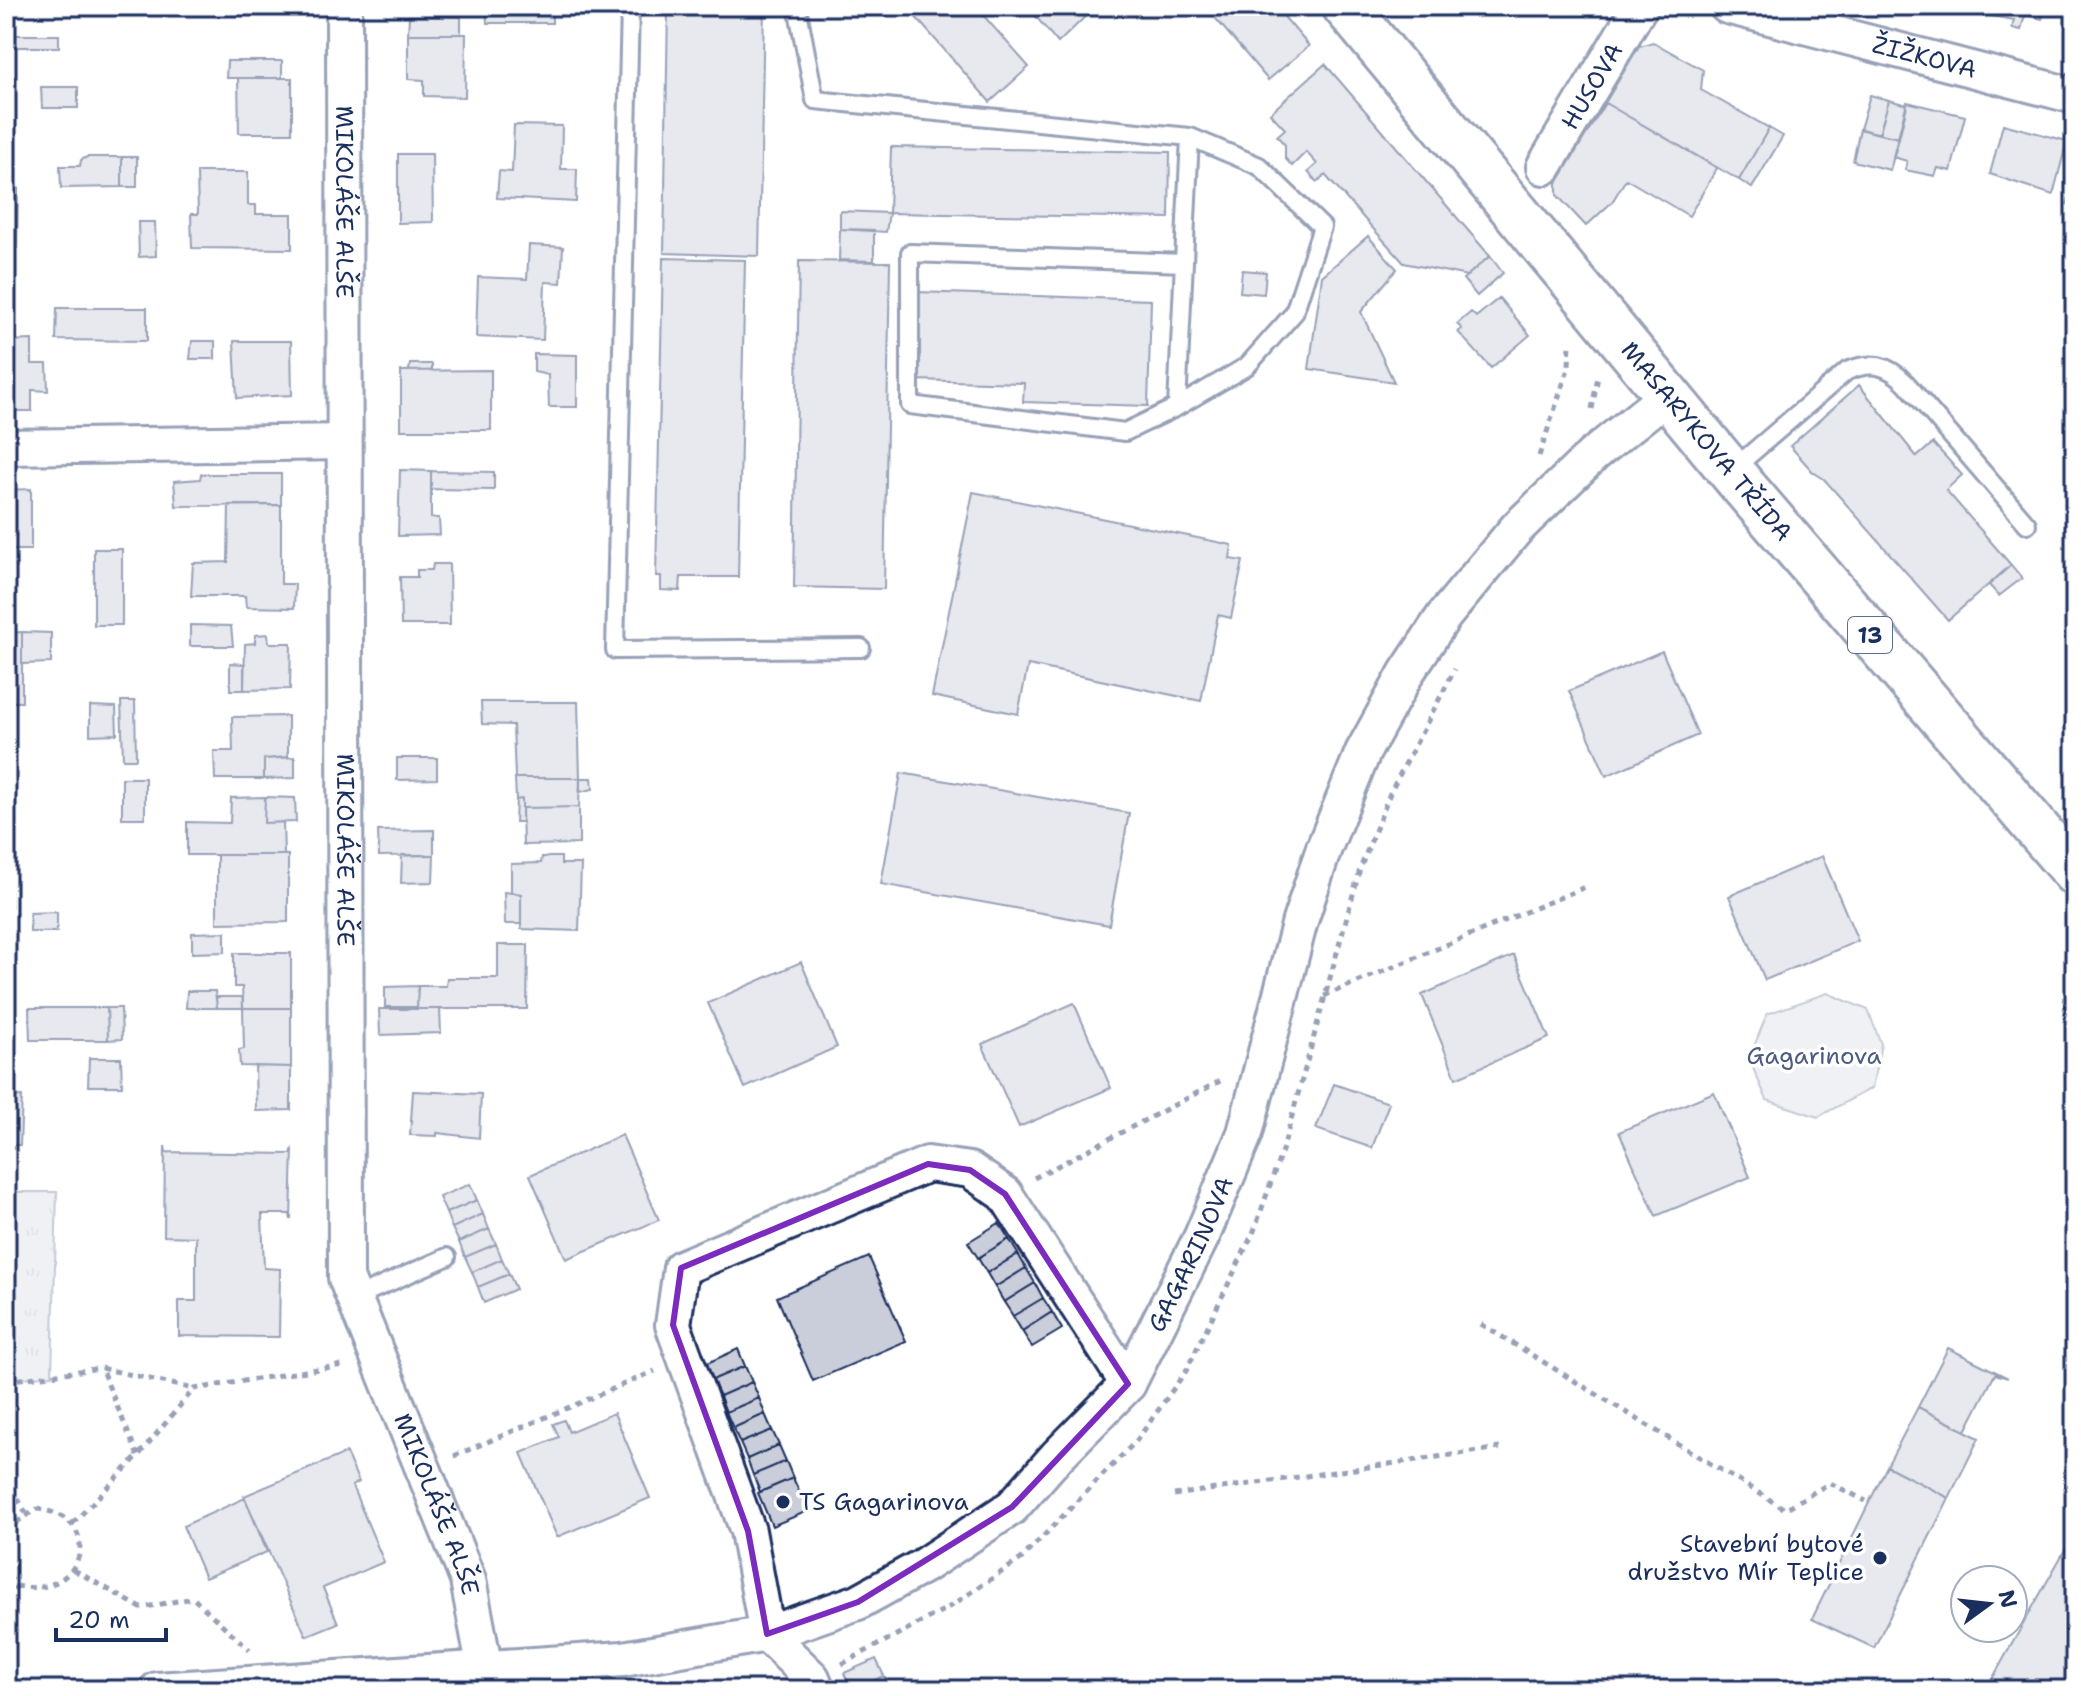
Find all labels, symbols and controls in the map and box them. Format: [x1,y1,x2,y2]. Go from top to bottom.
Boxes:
street label: ŽIŽKOVA [1869,28,1980,86]
street label: HUSOVA [1554,37,1630,136]
street label: MIKOLÁŠE ALŠE [328,105,360,299]
street label: MASARYKOVA TŘÍDA [1614,335,1799,548]
road number: 13 [1848,617,1892,653]
street label: MIKOLÁŠE ALŠE [329,753,361,947]
park label: Gagarinova [1746,1040,1882,1072]
street label: GAGARINOVA [1141,1172,1241,1337]
street label: MIKOLÁŠE ALŠE [386,1409,486,1598]
place label: TS Gagarinova [799,1486,969,1518]
marker: TS Gagarinova [774,1493,792,1511]
place label: Stavební bytové družstvo Mír Teplice [1628,1528,1864,1588]
marker: Stavební bytové družstvo Mír Teplice [1871,1549,1889,1567]
north arrow [1949,1564,2029,1644]
text: N [1992,1587,2024,1611]
scale bar [56,1592,166,1642]
text: 20 m [68,1604,130,1636]

